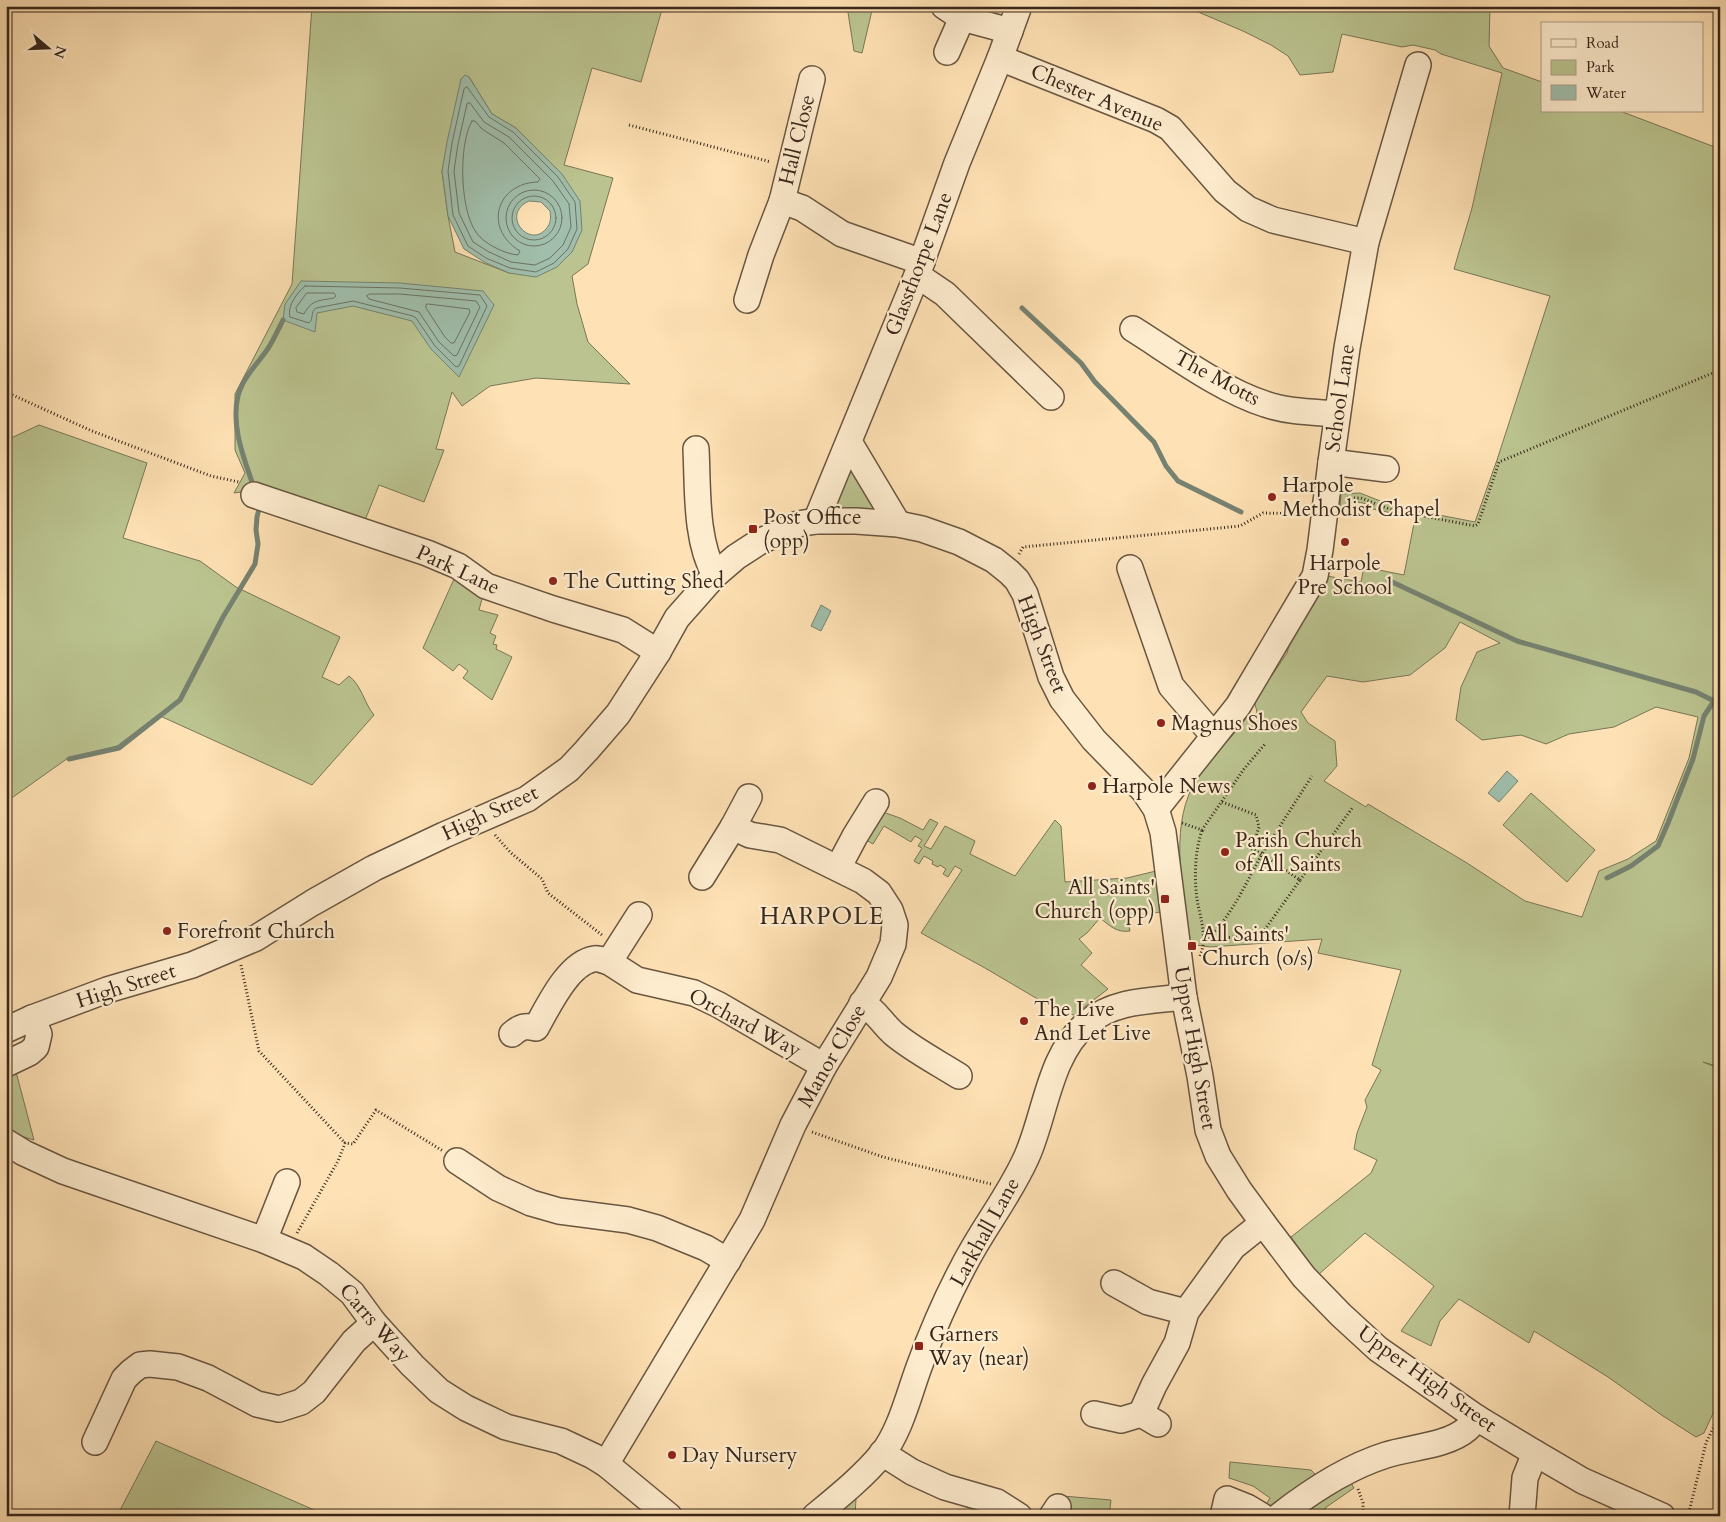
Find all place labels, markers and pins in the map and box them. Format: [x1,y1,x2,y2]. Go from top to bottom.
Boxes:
place label: Harpole Methodist Chapel [1282,471,1440,524]
marker: Harpole Methodist Chapel [1266,491,1278,503]
place label: Post Office (opp) [763,503,861,556]
marker: Post Office (opp) [747,523,759,535]
marker: Harpole Pre School [1339,536,1351,548]
place label: Harpole Pre School [1298,549,1392,602]
place label: The Cutting Shed [563,567,724,596]
marker: The Cutting Shed [547,575,559,587]
place label: Magnus Shoes [1171,709,1298,738]
marker: Magnus Shoes [1155,717,1167,729]
place label: Harpole News [1102,772,1231,801]
marker: Harpole News [1086,780,1098,792]
place label: Parish Church of All Saints [1235,826,1363,879]
marker: Parish Church of All Saints [1219,846,1231,858]
place label: All Saints' Church (opp) [1034,873,1155,926]
marker: All Saints' Church (opp) [1159,893,1171,905]
place label: Forefront Church [177,917,335,946]
place label: All Saints' Church (o/s) [1202,920,1314,973]
marker: Forefront Church [161,925,173,937]
marker: All Saints' Church (o/s) [1186,940,1198,952]
place label: The Live And Let Live [1034,995,1151,1048]
marker: The Live And Let Live [1018,1015,1030,1027]
place label: Garners Way (near) [928,1320,1030,1373]
marker: Garners Way (near) [913,1340,925,1352]
place label: Day Nursery [682,1441,797,1470]
marker: Day Nursery [666,1449,678,1461]

